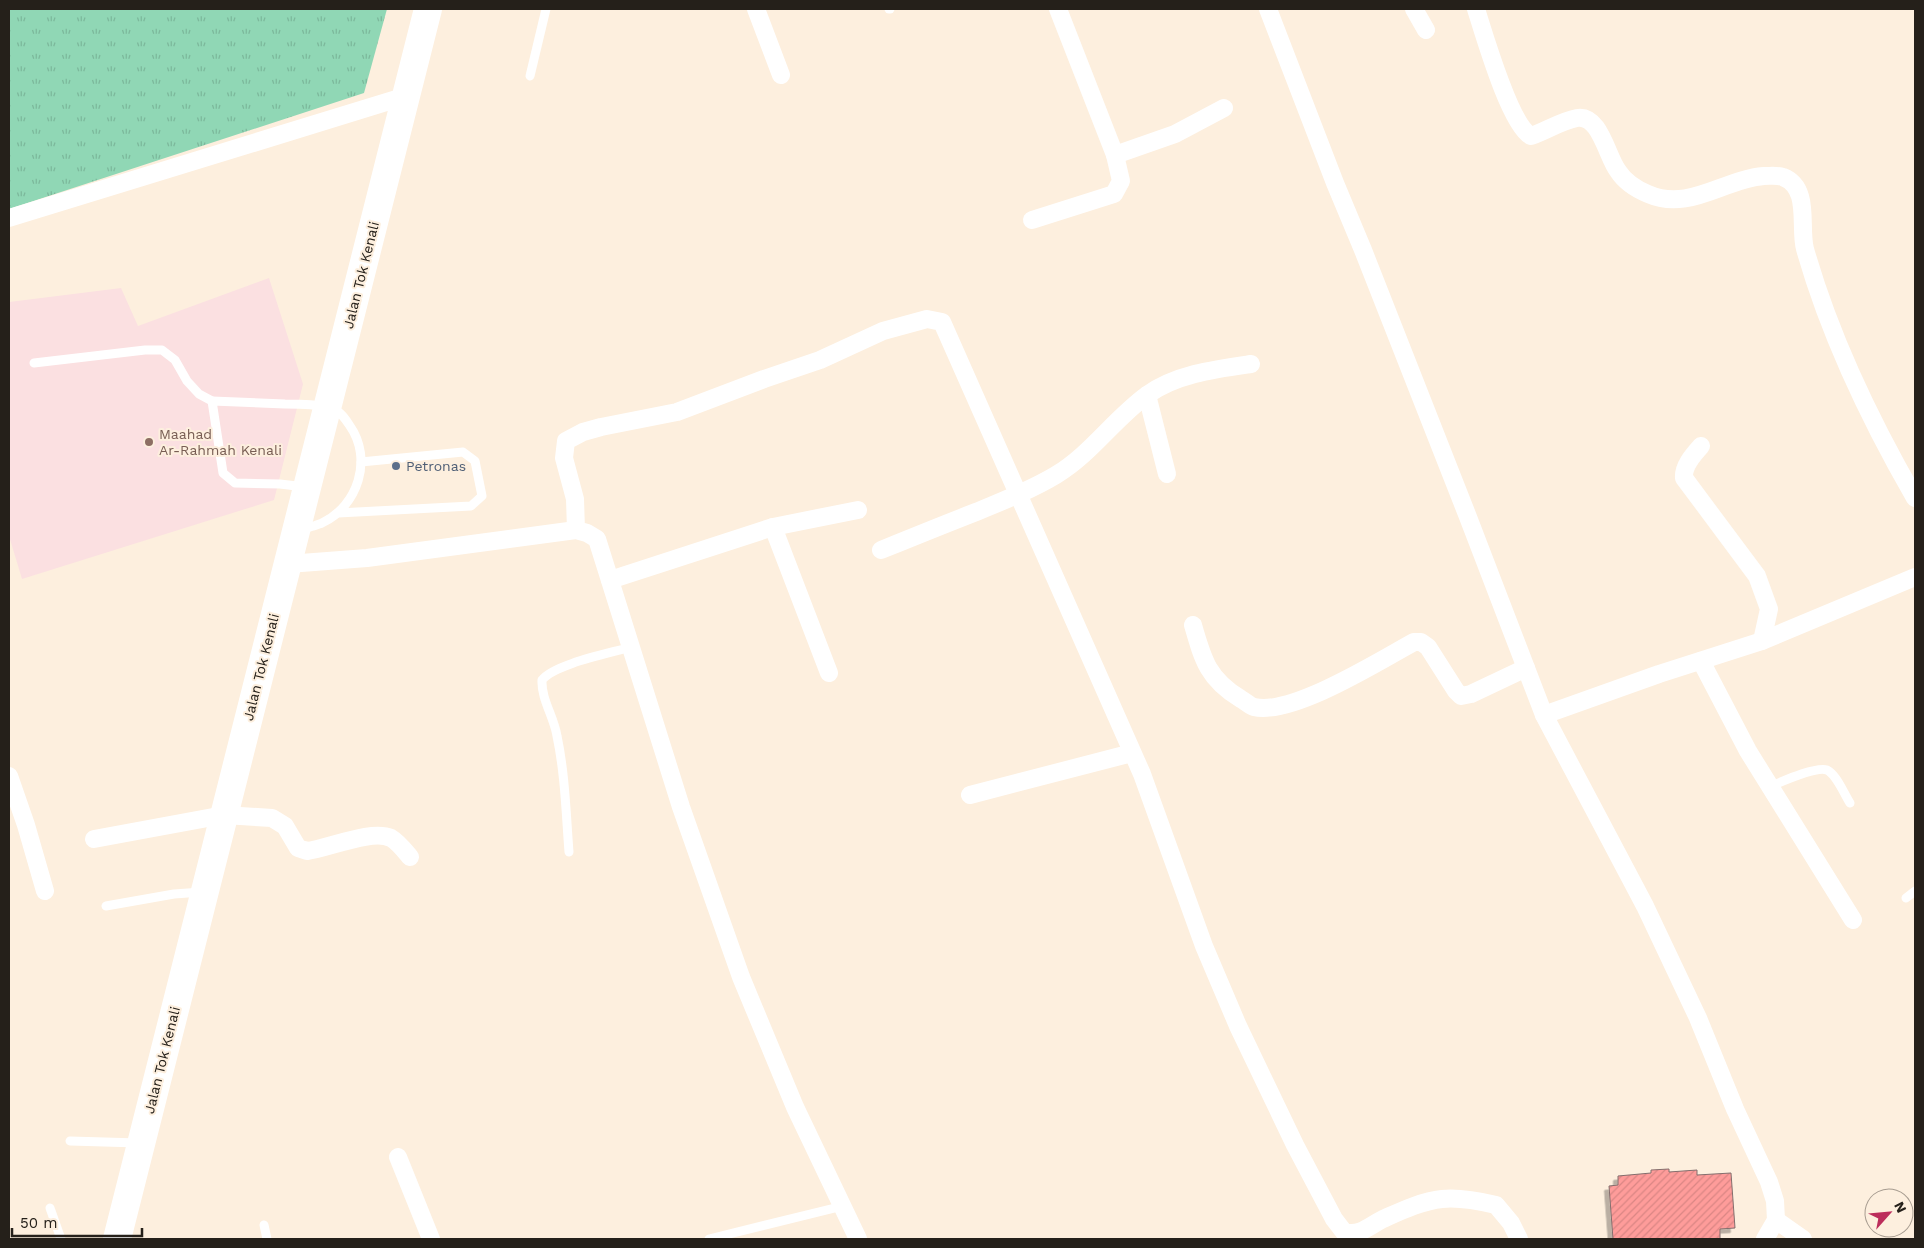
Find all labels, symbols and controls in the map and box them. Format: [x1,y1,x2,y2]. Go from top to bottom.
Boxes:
street label: Jalan Tok Kenali [340,220,382,330]
place label: Maahad Ar-Rahmah Kenali [159,426,282,458]
marker: Maahad Ar-Rahmah Kenali [143,436,155,448]
place label: Petronas [406,458,466,474]
marker: Petronas [390,460,402,472]
street label: Jalan Tok Kenali [240,612,282,722]
street label: Jalan Tok Kenali [141,1005,183,1115]
north arrow [1864,1188,1914,1238]
text: N [1891,1199,1910,1215]
scale bar [12,1206,142,1238]
text: 50 m [20,1214,57,1232]

